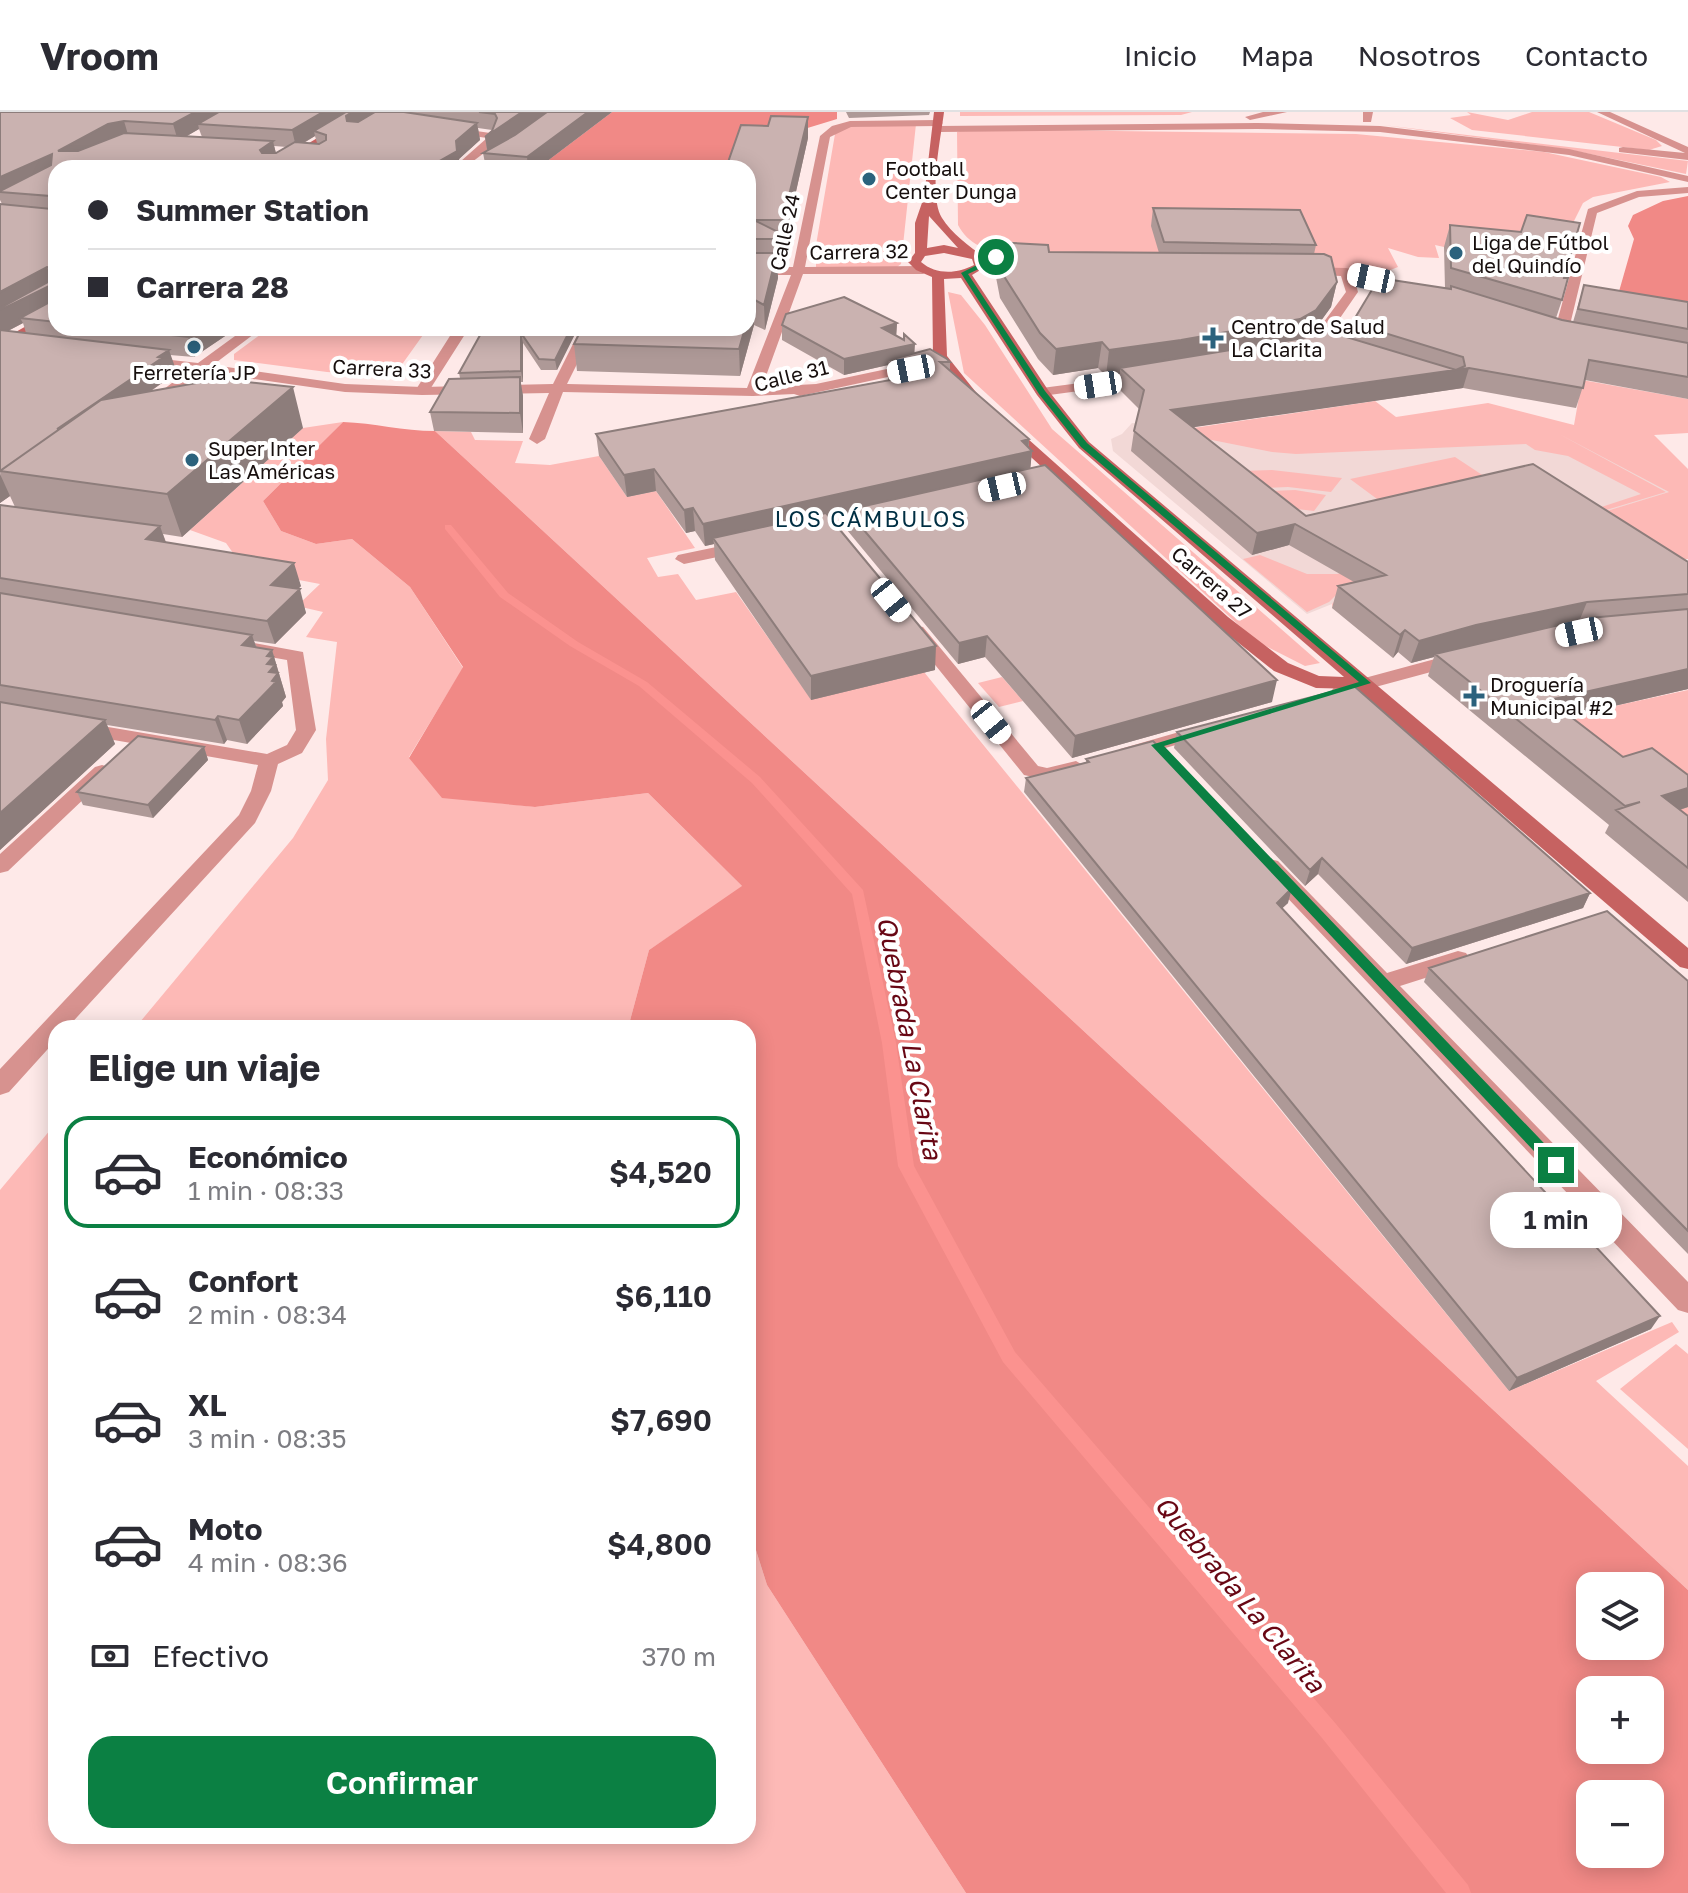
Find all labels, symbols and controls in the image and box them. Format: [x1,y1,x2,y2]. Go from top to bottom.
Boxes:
text: Vroom [40,33,159,78]
text: Inicio [1124,39,1197,72]
text: Mapa [1241,39,1314,72]
text: Nosotros [1358,39,1481,72]
text: Contacto [1525,39,1648,72]
place label: Football Center Dunga [885,156,1017,203]
marker: Football Center Dunga [860,170,878,188]
street label: Calle 24 [764,191,804,273]
text: Summer Station [136,192,369,228]
place label: Liga de Fútbol del Quindío [1472,230,1609,277]
street label: Carrera 32 [809,238,909,264]
route start [978,239,1014,275]
marker: Liga de Fútbol del Quindío [1447,244,1465,262]
car [1345,261,1397,295]
text: Carrera 28 [136,269,289,305]
place label: Centro de Salud La Clarita [1231,314,1385,361]
marker: Centro de Salud La Clarita [1202,327,1224,349]
marker: Ferretería JP [185,338,203,356]
street label: Carrera 33 [332,353,432,383]
car [885,353,937,385]
street label: Calle 31 [751,354,831,396]
place label: Ferretería JP [132,360,256,384]
car [1072,369,1124,401]
place label: Super Inter Las Américas [208,436,335,483]
marker: Super Inter Las Américas [183,451,201,469]
car [976,470,1028,504]
district label: LOS CÁMBULOS [775,505,967,532]
street label: Carrera 27 [1167,541,1257,623]
car [867,574,915,626]
car [1553,615,1605,649]
place label: Droguería Municipal #2 [1490,672,1613,719]
marker: Droguería Municipal #2 [1465,687,1483,705]
car [967,696,1015,748]
water label: Quebrada La Clarita [871,914,949,1163]
text: Elige un viaje [88,1046,320,1089]
icon: car [92,1136,164,1208]
text: Económico [188,1139,348,1175]
route end [1538,1147,1574,1183]
text: $4,520 [609,1154,712,1190]
text: 1 min · 08:33 [188,1175,344,1206]
callout: 1 min [1490,1193,1622,1249]
text: 1 min [1523,1204,1589,1235]
icon: car [92,1260,164,1332]
text: Confort [188,1263,299,1299]
text: $6,110 [615,1278,712,1314]
text: 2 min · 08:34 [188,1299,347,1330]
icon: car [92,1384,164,1456]
text: XL [188,1387,227,1423]
text: $7,690 [610,1402,712,1438]
text: 3 min · 08:35 [188,1423,347,1454]
water label: Quebrada La Clarita [1149,1489,1332,1700]
icon: car [92,1508,164,1580]
text: Moto [188,1511,263,1547]
text: $4,800 [607,1526,712,1562]
text: 4 min · 08:36 [188,1547,348,1578]
map controls [1576,1572,1664,1868]
button: layers [1576,1572,1664,1660]
icon: cash [88,1634,132,1678]
text: Efectivo [152,1638,269,1674]
text: 370 m [641,1641,716,1672]
button: + [1576,1676,1664,1764]
button: Confirmar [88,1736,716,1828]
button: − [1576,1780,1664,1868]

